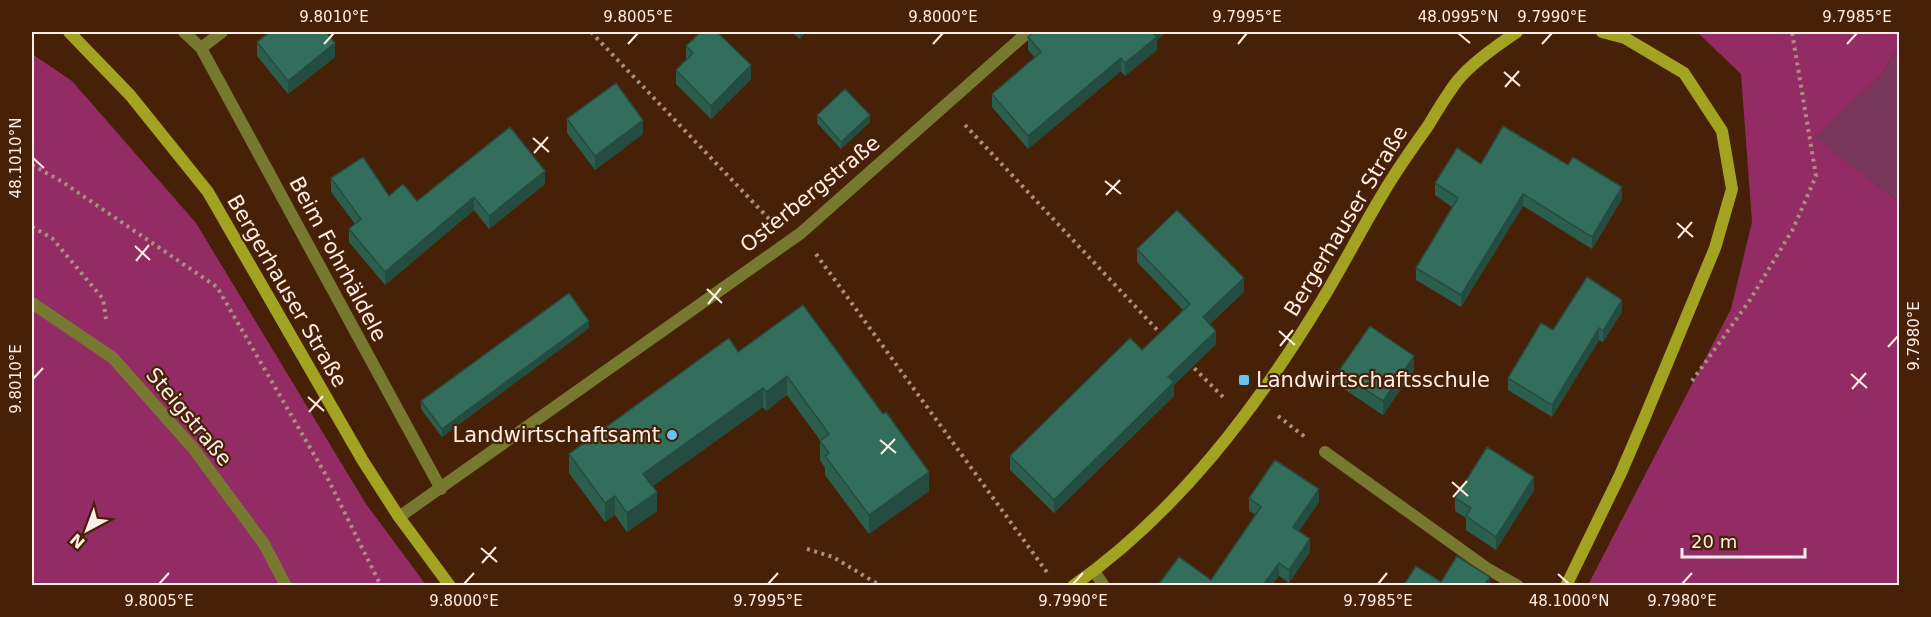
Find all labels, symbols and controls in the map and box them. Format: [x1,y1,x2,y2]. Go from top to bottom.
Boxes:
text: 9.8010°E [299,8,369,26]
text: 9.8005°E [603,8,673,26]
text: 9.8000°E [908,8,978,26]
text: 9.7995°E [1212,8,1282,26]
text: 48.0995°N [1418,8,1498,26]
text: 9.7990°E [1517,8,1587,26]
text: 9.7985°E [1822,8,1892,26]
text: 48.1010°N [7,118,25,198]
street label: Bergerhauser Straße [1280,121,1412,321]
street label: Osterbergstraße [736,131,884,257]
street label: Beim Fohrhäldele [284,173,392,345]
street label: Bergerhauser Straße [222,191,352,391]
text: 9.7980°E [1905,301,1923,371]
text: 9.8010°E [7,344,25,414]
street label: Steigstraße [141,363,237,471]
place label: Landwirtschaftsschule [1256,368,1490,392]
marker: Landwirtschaftsschule [1237,373,1251,387]
place label: Landwirtschaftsamt [452,423,660,447]
marker: Landwirtschaftsamt [665,428,679,442]
north arrow [57,500,117,560]
scale bar [1682,521,1805,559]
text: N [66,529,89,553]
text: 20 m [1691,531,1737,552]
text: 9.8005°E [124,592,194,610]
text: 9.8000°E [429,592,499,610]
text: 9.7995°E [733,592,803,610]
text: 9.7990°E [1038,592,1108,610]
text: 9.7985°E [1343,592,1413,610]
text: 48.1000°N [1529,592,1609,610]
text: 9.7980°E [1647,592,1717,610]

